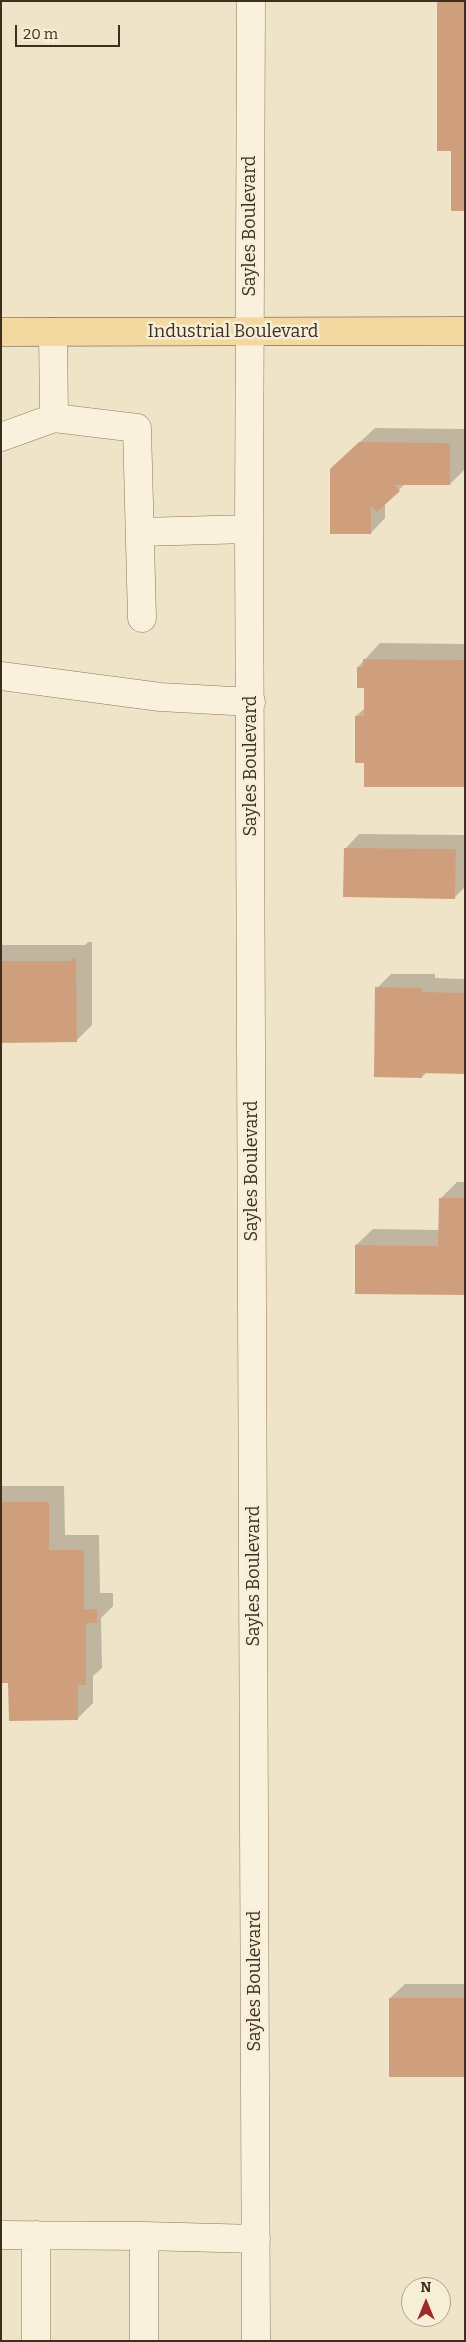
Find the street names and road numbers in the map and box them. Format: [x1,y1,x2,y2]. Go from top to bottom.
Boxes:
street label: Sayles Boulevard [239,155,261,297]
street label: Industrial Boulevard [148,321,318,343]
street label: Sayles Boulevard [240,695,262,837]
street label: Sayles Boulevard [241,1100,263,1242]
street label: Sayles Boulevard [243,1505,265,1647]
street label: Sayles Boulevard [244,1910,266,2052]

